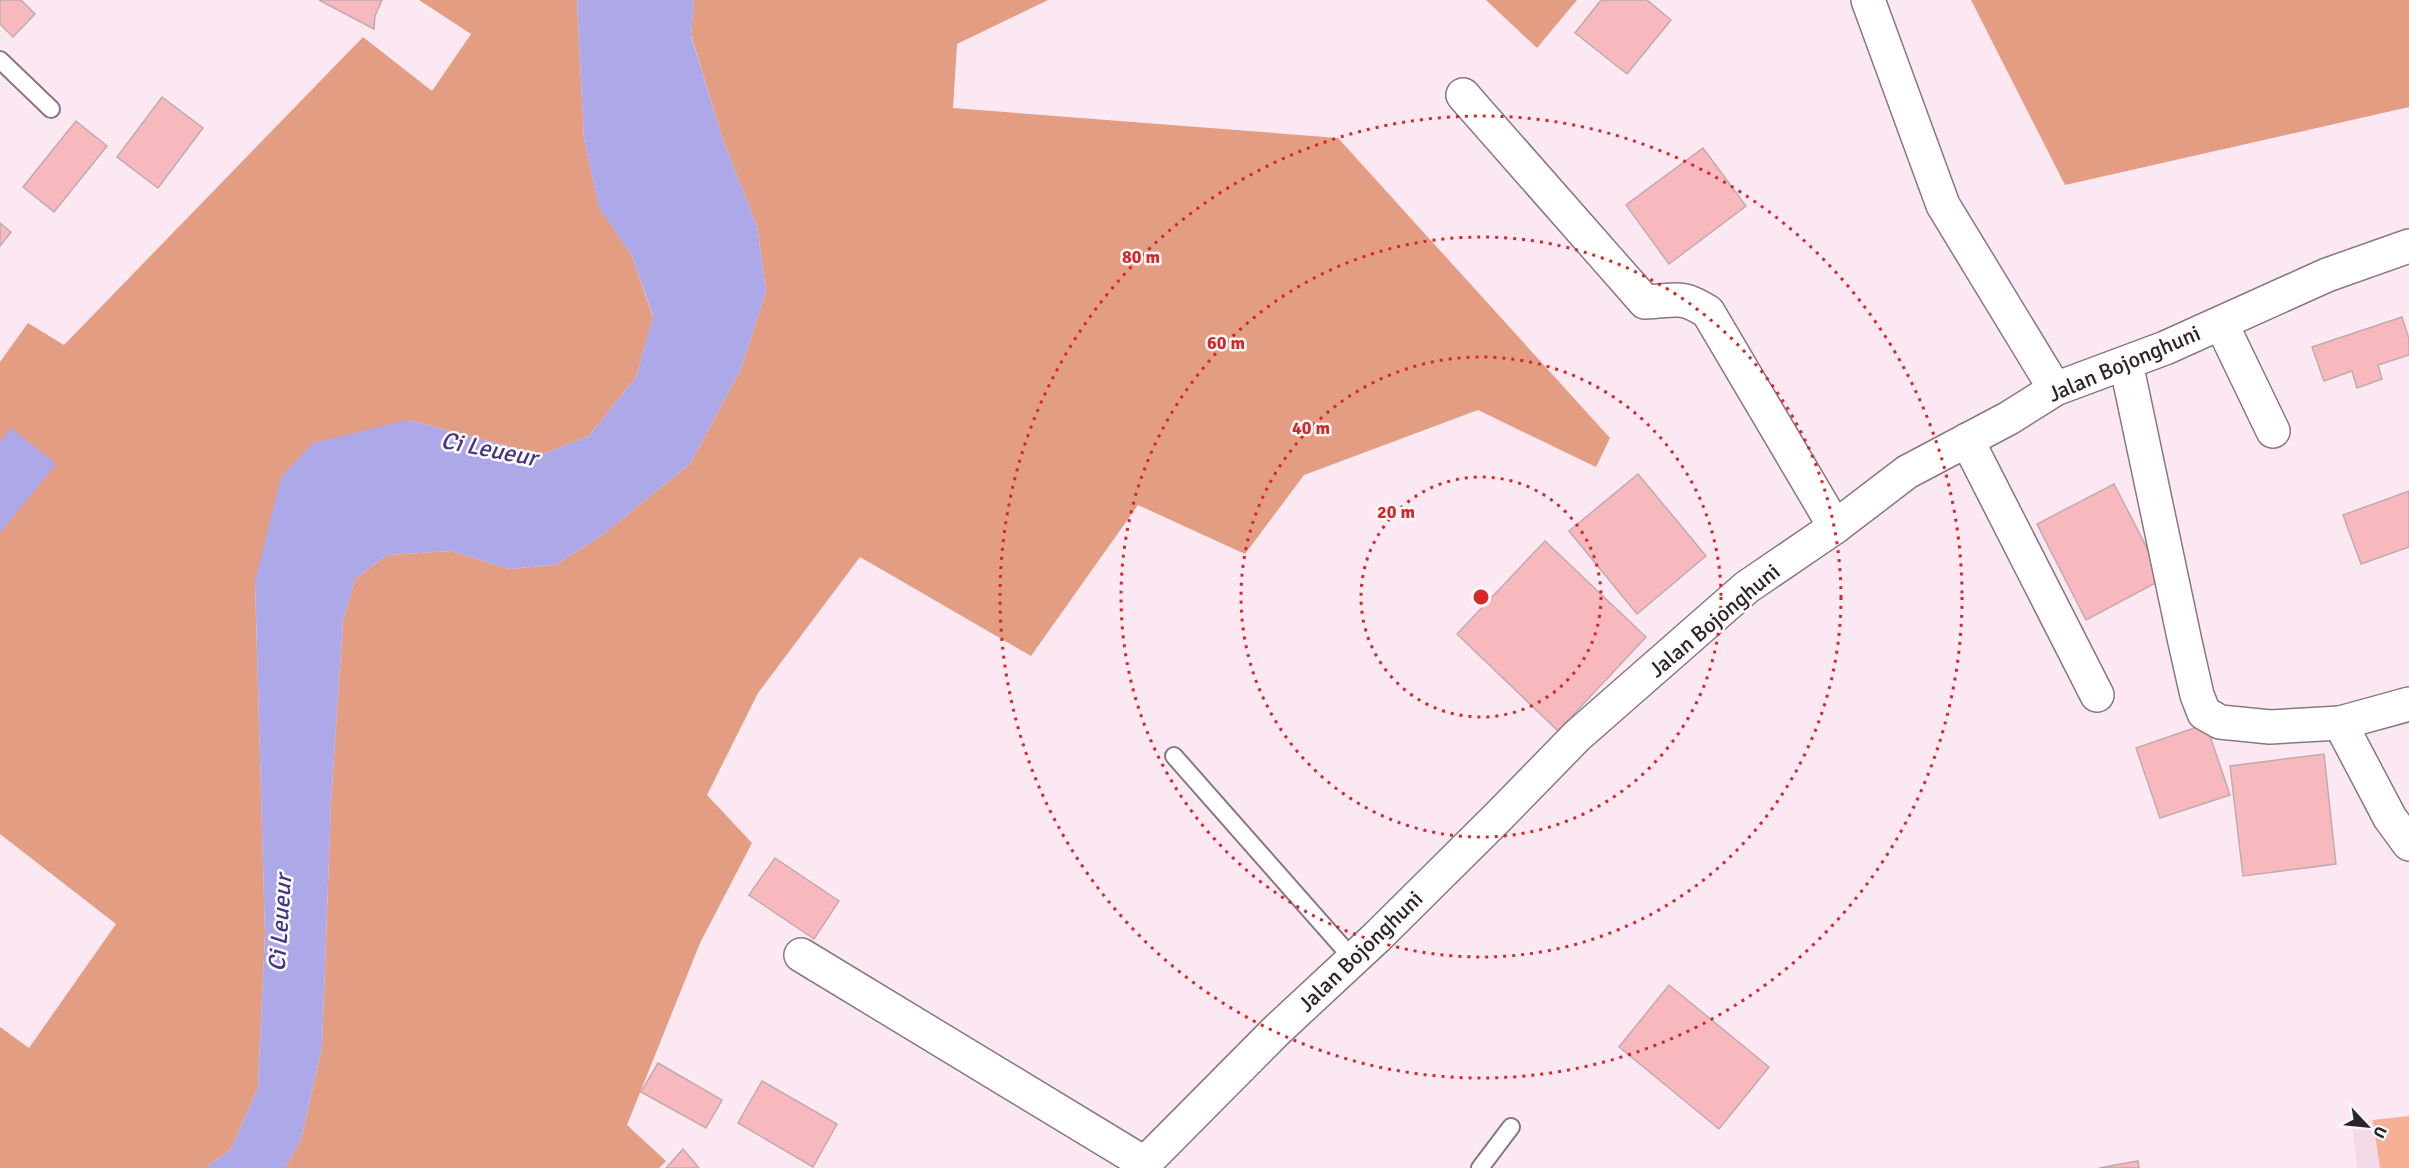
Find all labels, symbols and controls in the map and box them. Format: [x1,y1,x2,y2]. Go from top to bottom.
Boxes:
text: 80 m [1122,246,1160,268]
street label: Jalan Bojonghuni [2044,319,2204,408]
text: 60 m [1207,332,1245,354]
text: 40 m [1292,417,1330,439]
water label: Ci Leueur [438,425,543,474]
text: 20 m [1377,501,1415,523]
street label: Jalan Bojonghuni [1643,558,1785,683]
centre of rings [1471,587,1491,607]
water label: Ci Leueur [262,870,299,973]
street label: Jalan Bojonghuni [1292,885,1428,1018]
north arrow [2337,1096,2397,1156]
text: U [2368,1123,2391,1141]

